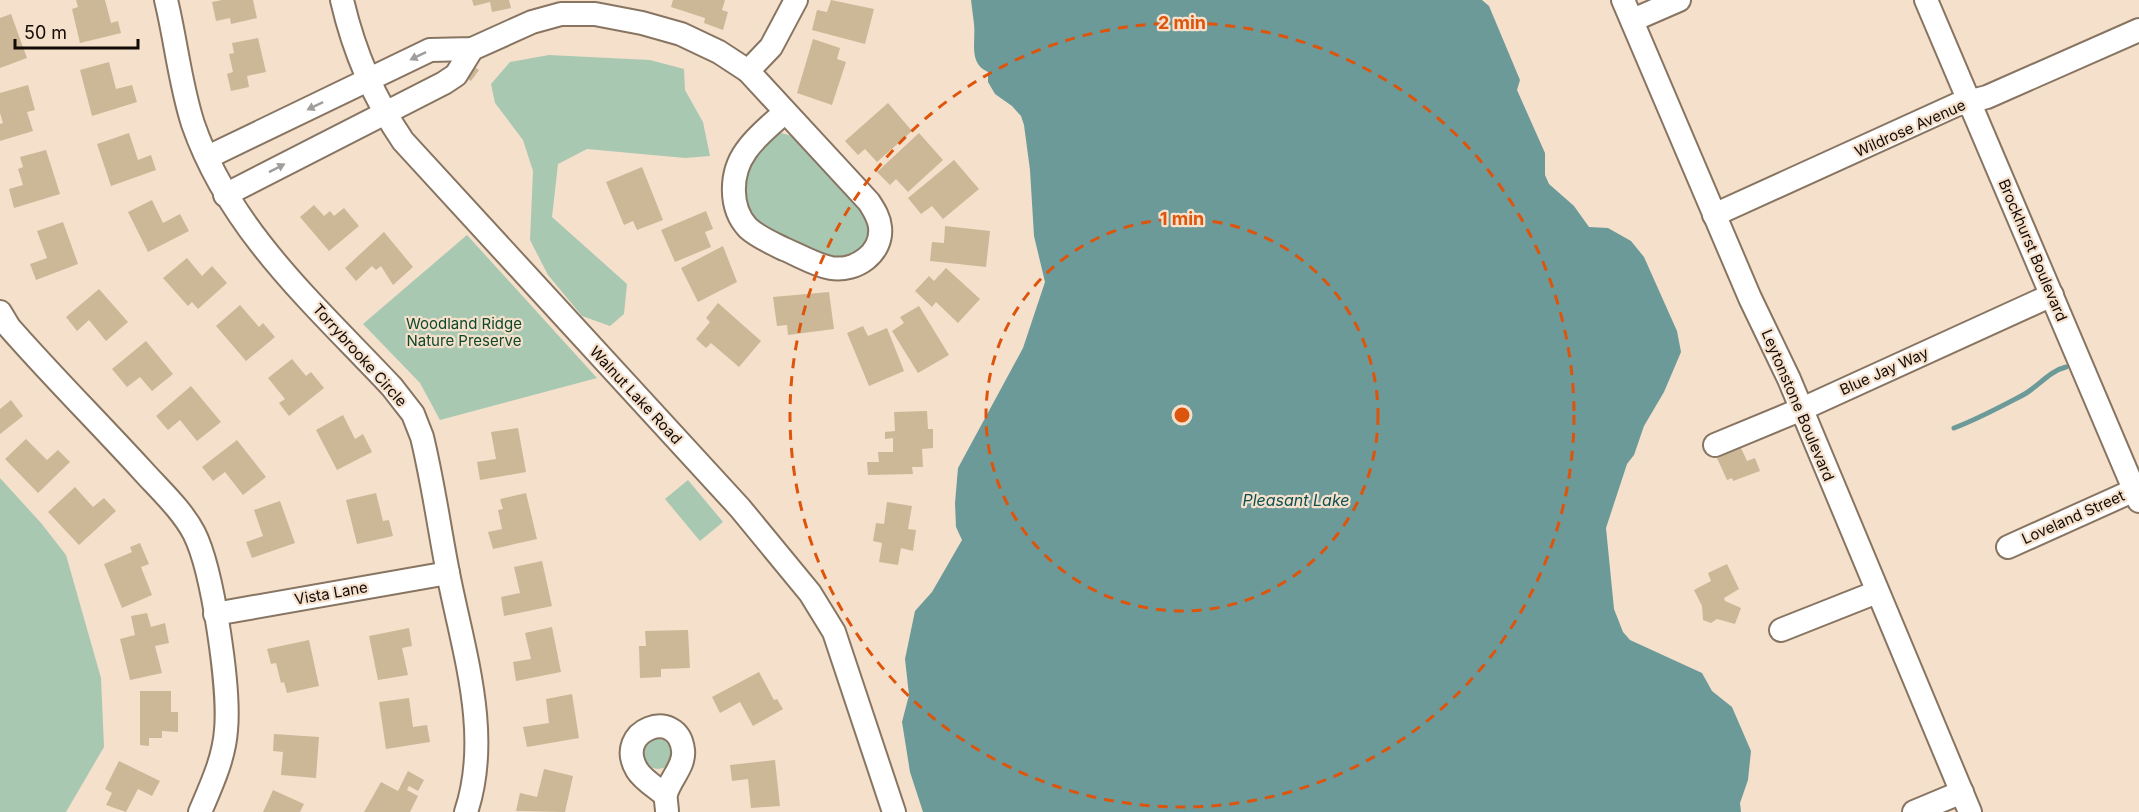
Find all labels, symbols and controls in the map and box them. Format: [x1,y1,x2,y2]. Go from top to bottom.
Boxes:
scale bar [15,12,138,50]
text: 2 min [1158,12,1206,33]
text: 50 m [24,22,67,43]
one-way arrow [409,51,426,60]
street label: Wildrose Avenue [1852,95,1968,161]
one-way arrow [306,101,323,110]
one-way arrow [268,164,286,174]
street label: Brockhurst Boulevard [1994,176,2072,324]
text: 1 min [1160,208,1204,229]
street label: Torrybrooke Circle [309,300,411,410]
park label: Woodland Ridge Nature Preserve [406,314,522,350]
street label: Leytonstone Boulevard [1757,326,1839,484]
street label: Walnut Lake Road [586,342,686,448]
street label: Blue Jay Way [1837,343,1932,399]
centre of rings [1172,405,1192,425]
street label: Loveland Street [2019,486,2128,548]
water label: Pleasant Lake [1242,490,1350,510]
street label: Vista Lane [293,577,369,609]

